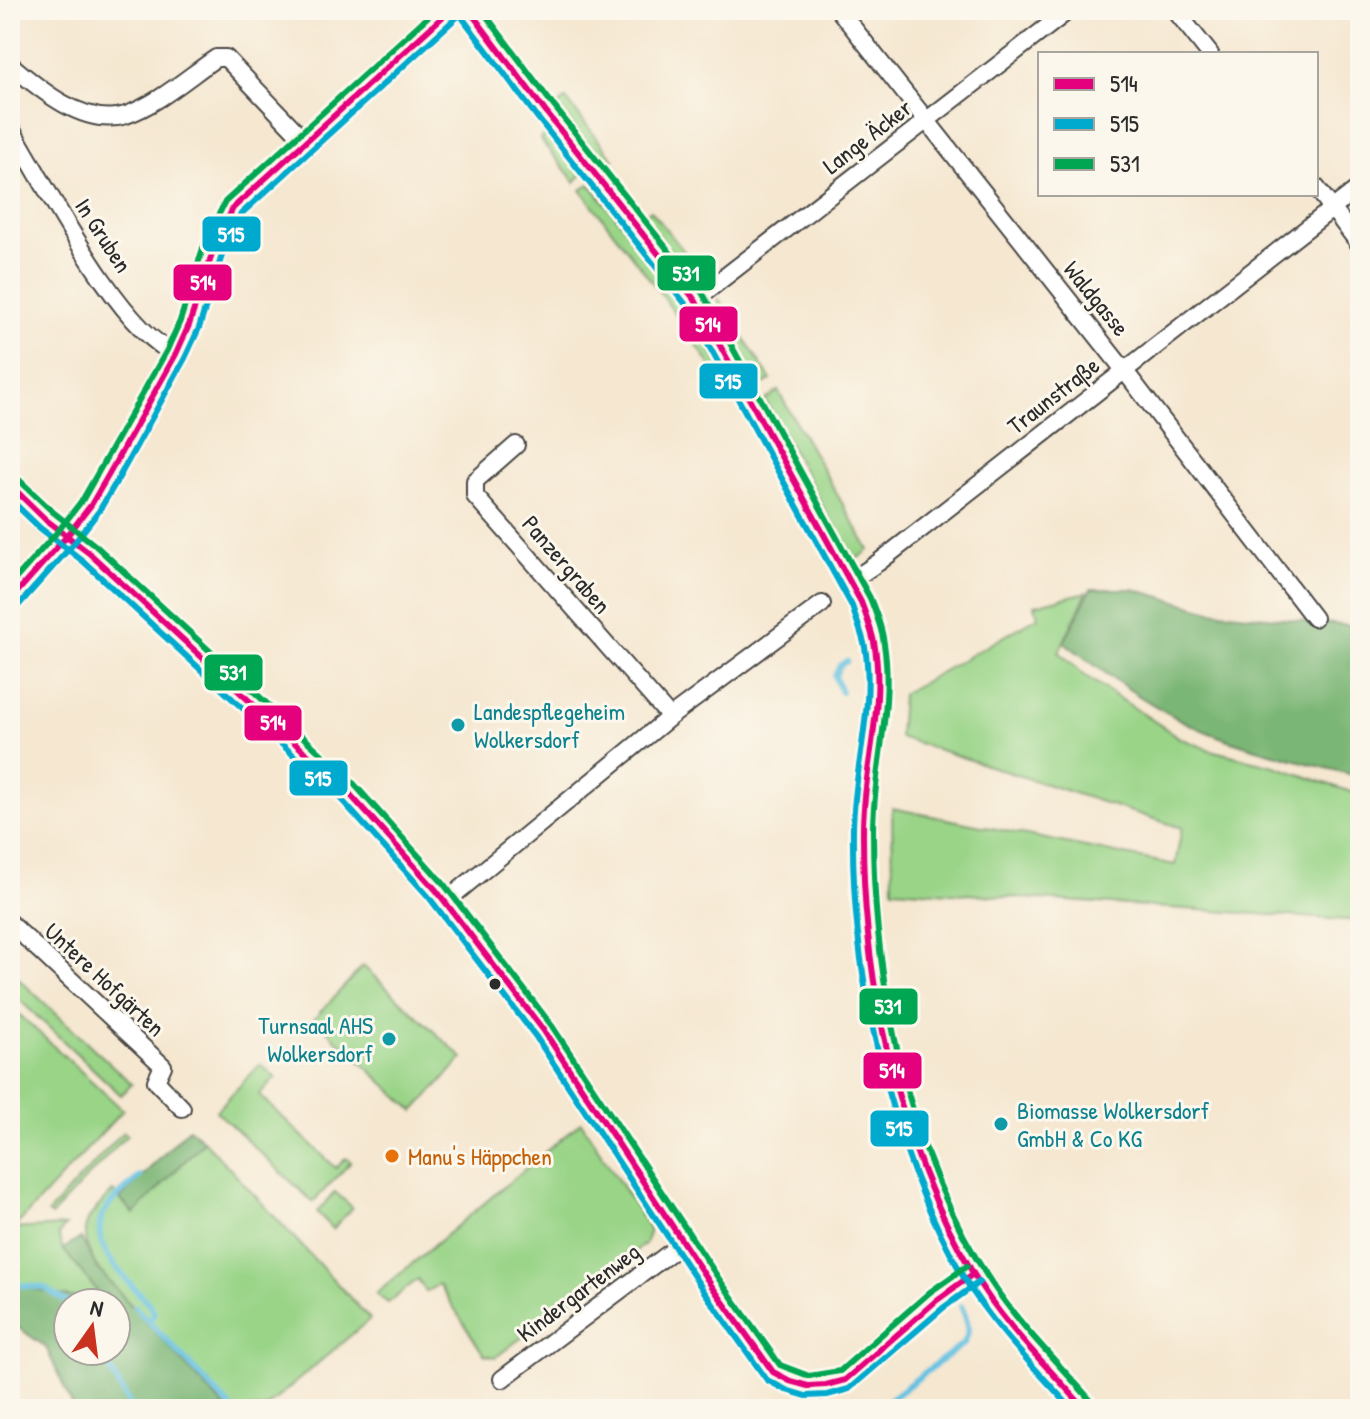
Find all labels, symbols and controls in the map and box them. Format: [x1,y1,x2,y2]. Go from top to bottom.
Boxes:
legend [1038,52,1318,196]
text: 514 [1110,67,1138,99]
street label: Lange Äcker [816,91,918,181]
text: 515 [1110,107,1139,139]
text: 531 [1110,147,1140,179]
street label: In Gruben [68,192,140,278]
line badge: 515 [201,215,262,253]
text: 515 [218,219,245,249]
line badge: 531 [656,254,717,292]
street label: Waldgasse [1057,254,1137,343]
text: 531 [672,258,700,288]
line badge: 514 [172,263,233,302]
text: 514 [190,267,216,297]
line badge: 514 [678,305,739,343]
text: 514 [695,309,721,339]
street label: Traunstraße [1000,349,1106,441]
line badge: 515 [698,362,759,400]
text: 515 [715,366,742,396]
street label: Panzergraben [515,508,619,620]
line badge: 531 [203,653,264,692]
text: 531 [219,657,247,687]
place label: Landespflegeheim Wolkersdorf [474,695,625,755]
line badge: 514 [243,704,303,742]
text: 514 [260,707,286,737]
marker: Landespflegeheim Wolkersdorf [449,716,467,734]
line badge: 515 [288,759,349,797]
text: 515 [305,763,332,793]
street label: Untere Hofgärten [38,915,172,1043]
unlabelled marker [487,976,503,992]
line badge: 531 [858,987,919,1026]
text: 531 [874,991,902,1021]
place label: Turnsaal AHS Wolkersdorf [258,1009,373,1069]
marker: Turnsaal AHS Wolkersdorf [380,1030,398,1048]
line badge: 514 [862,1051,923,1090]
text: 514 [879,1055,905,1085]
place label: Biomasse Wolkersdorf GmbH & Co KG [1017,1094,1210,1154]
line badge: 515 [869,1109,930,1148]
text: 515 [886,1113,913,1143]
marker: Biomasse Wolkersdorf GmbH & Co KG [992,1115,1010,1133]
place label: Manu's Häppchen [408,1140,552,1172]
marker: Manu's Häppchen [383,1147,401,1165]
street label: Kindergartenweg [510,1235,646,1349]
north arrow [52,1287,132,1367]
text: N [88,1292,106,1324]

